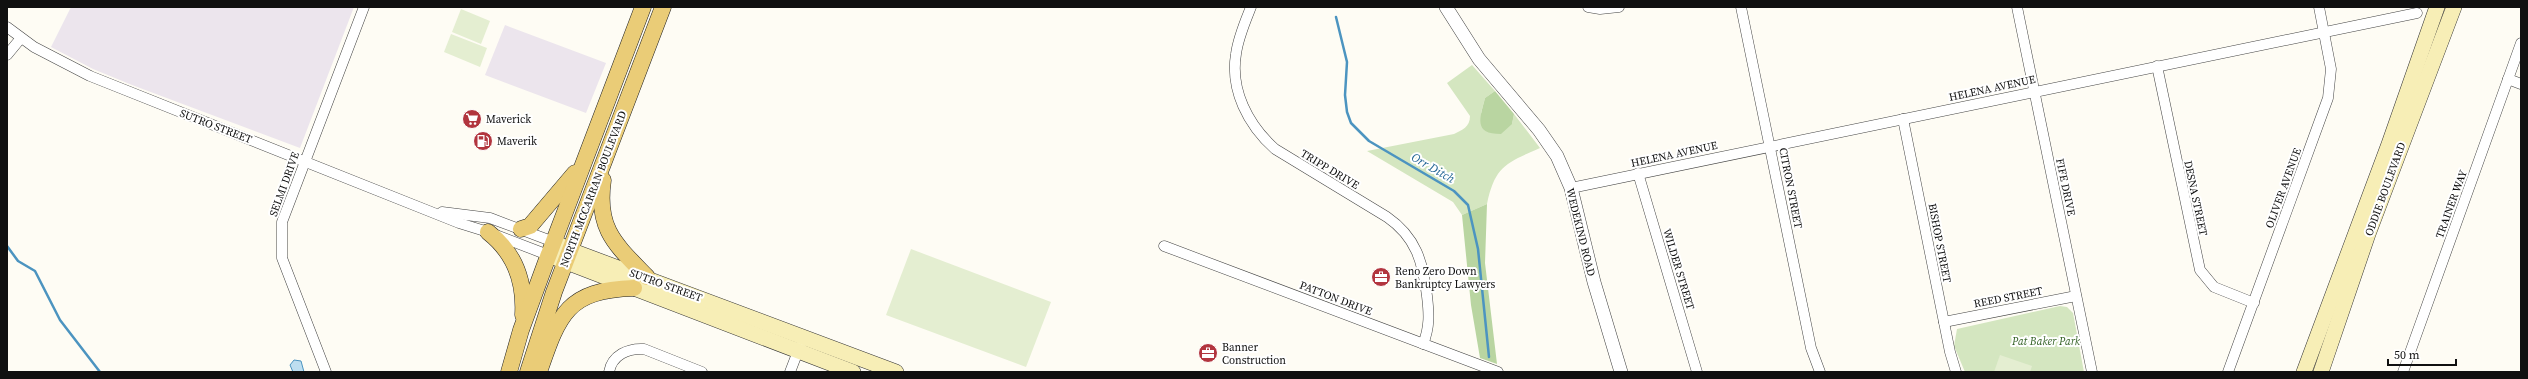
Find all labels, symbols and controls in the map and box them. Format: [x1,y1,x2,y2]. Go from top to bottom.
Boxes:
street label: HELENA AVENUE [1947,72,2037,105]
street label: SUTRO STREET [177,106,254,147]
supermarket icon: Maverick [461,108,483,130]
street label: NORTH MCCARRAN BOULEVARD [557,109,630,269]
place label: Maverick [486,112,532,127]
fuel station icon: Maverik [472,130,494,152]
place label: Maverik [497,134,538,149]
street label: HELENA AVENUE [1629,138,1719,171]
street label: ODDIE BOULEVARD [2361,140,2410,238]
street label: TRIPP DRIVE [1298,146,1362,193]
street label: CITRON STREET [1775,146,1806,230]
street label: OLIVER AVENUE [2262,146,2305,230]
street label: SELMI DRIVE [266,149,303,219]
water label: Orr Ditch [1408,149,1458,187]
street label: FIFE DRIVE [2052,157,2079,218]
street label: DESNA STREET [2180,159,2211,237]
street label: TRAINER WAY [2432,168,2471,240]
street label: WEDEKIND ROAD [1562,186,1599,278]
street label: BISHOP STREET [1924,202,1955,284]
street label: WILDER STREET [1659,227,1698,312]
place label: Reno Zero Down Bankruptcy Lawyers [1395,264,1496,292]
street label: SUTRO STREET [627,265,705,306]
office icon: Reno Zero Down Bankruptcy Lawyers [1370,266,1392,288]
street label: PATTON DRIVE [1297,278,1375,319]
street label: REED STREET [1972,283,2044,312]
park label: Pat Baker Park [2011,334,2081,349]
place label: Banner Construction [1222,340,1286,368]
scale bar [2388,341,2456,367]
office icon: Banner Construction [1197,342,1219,364]
text: 50 m [2394,347,2420,363]

